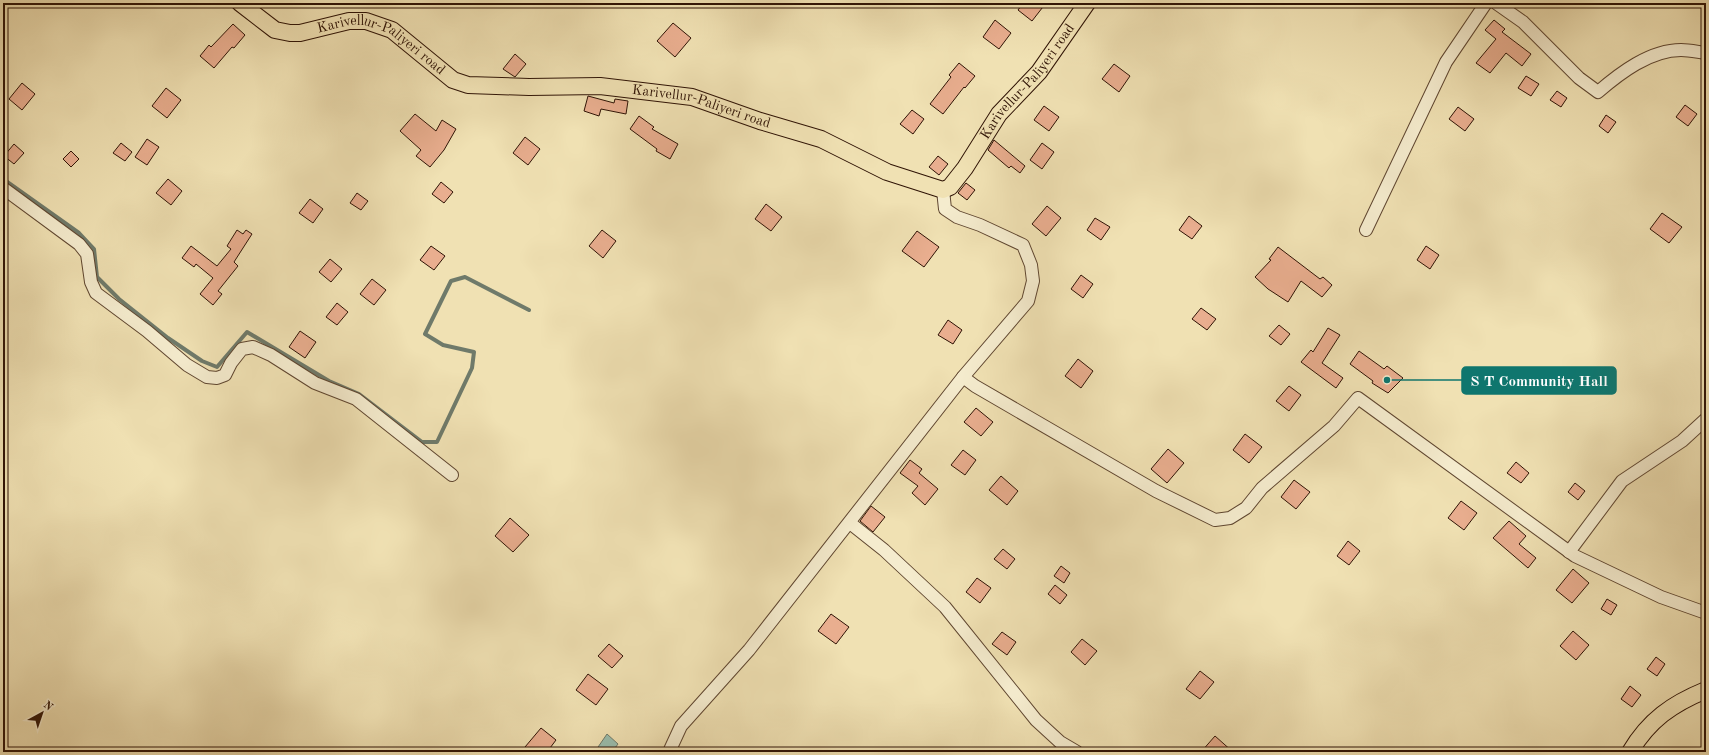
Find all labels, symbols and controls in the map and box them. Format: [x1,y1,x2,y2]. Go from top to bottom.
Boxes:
street label: Karivellur-Paliyeri road [316,14,448,77]
street label: Karivellur-Paliyeri road [978,21,1077,142]
street label: Karivellur-Paliyeri road [631,83,772,131]
callout: S T Community Hall [1462,367,1616,394]
text: S T Community Hall [1470,375,1608,390]
north arrow [22,693,62,733]
text: N [41,700,55,714]

